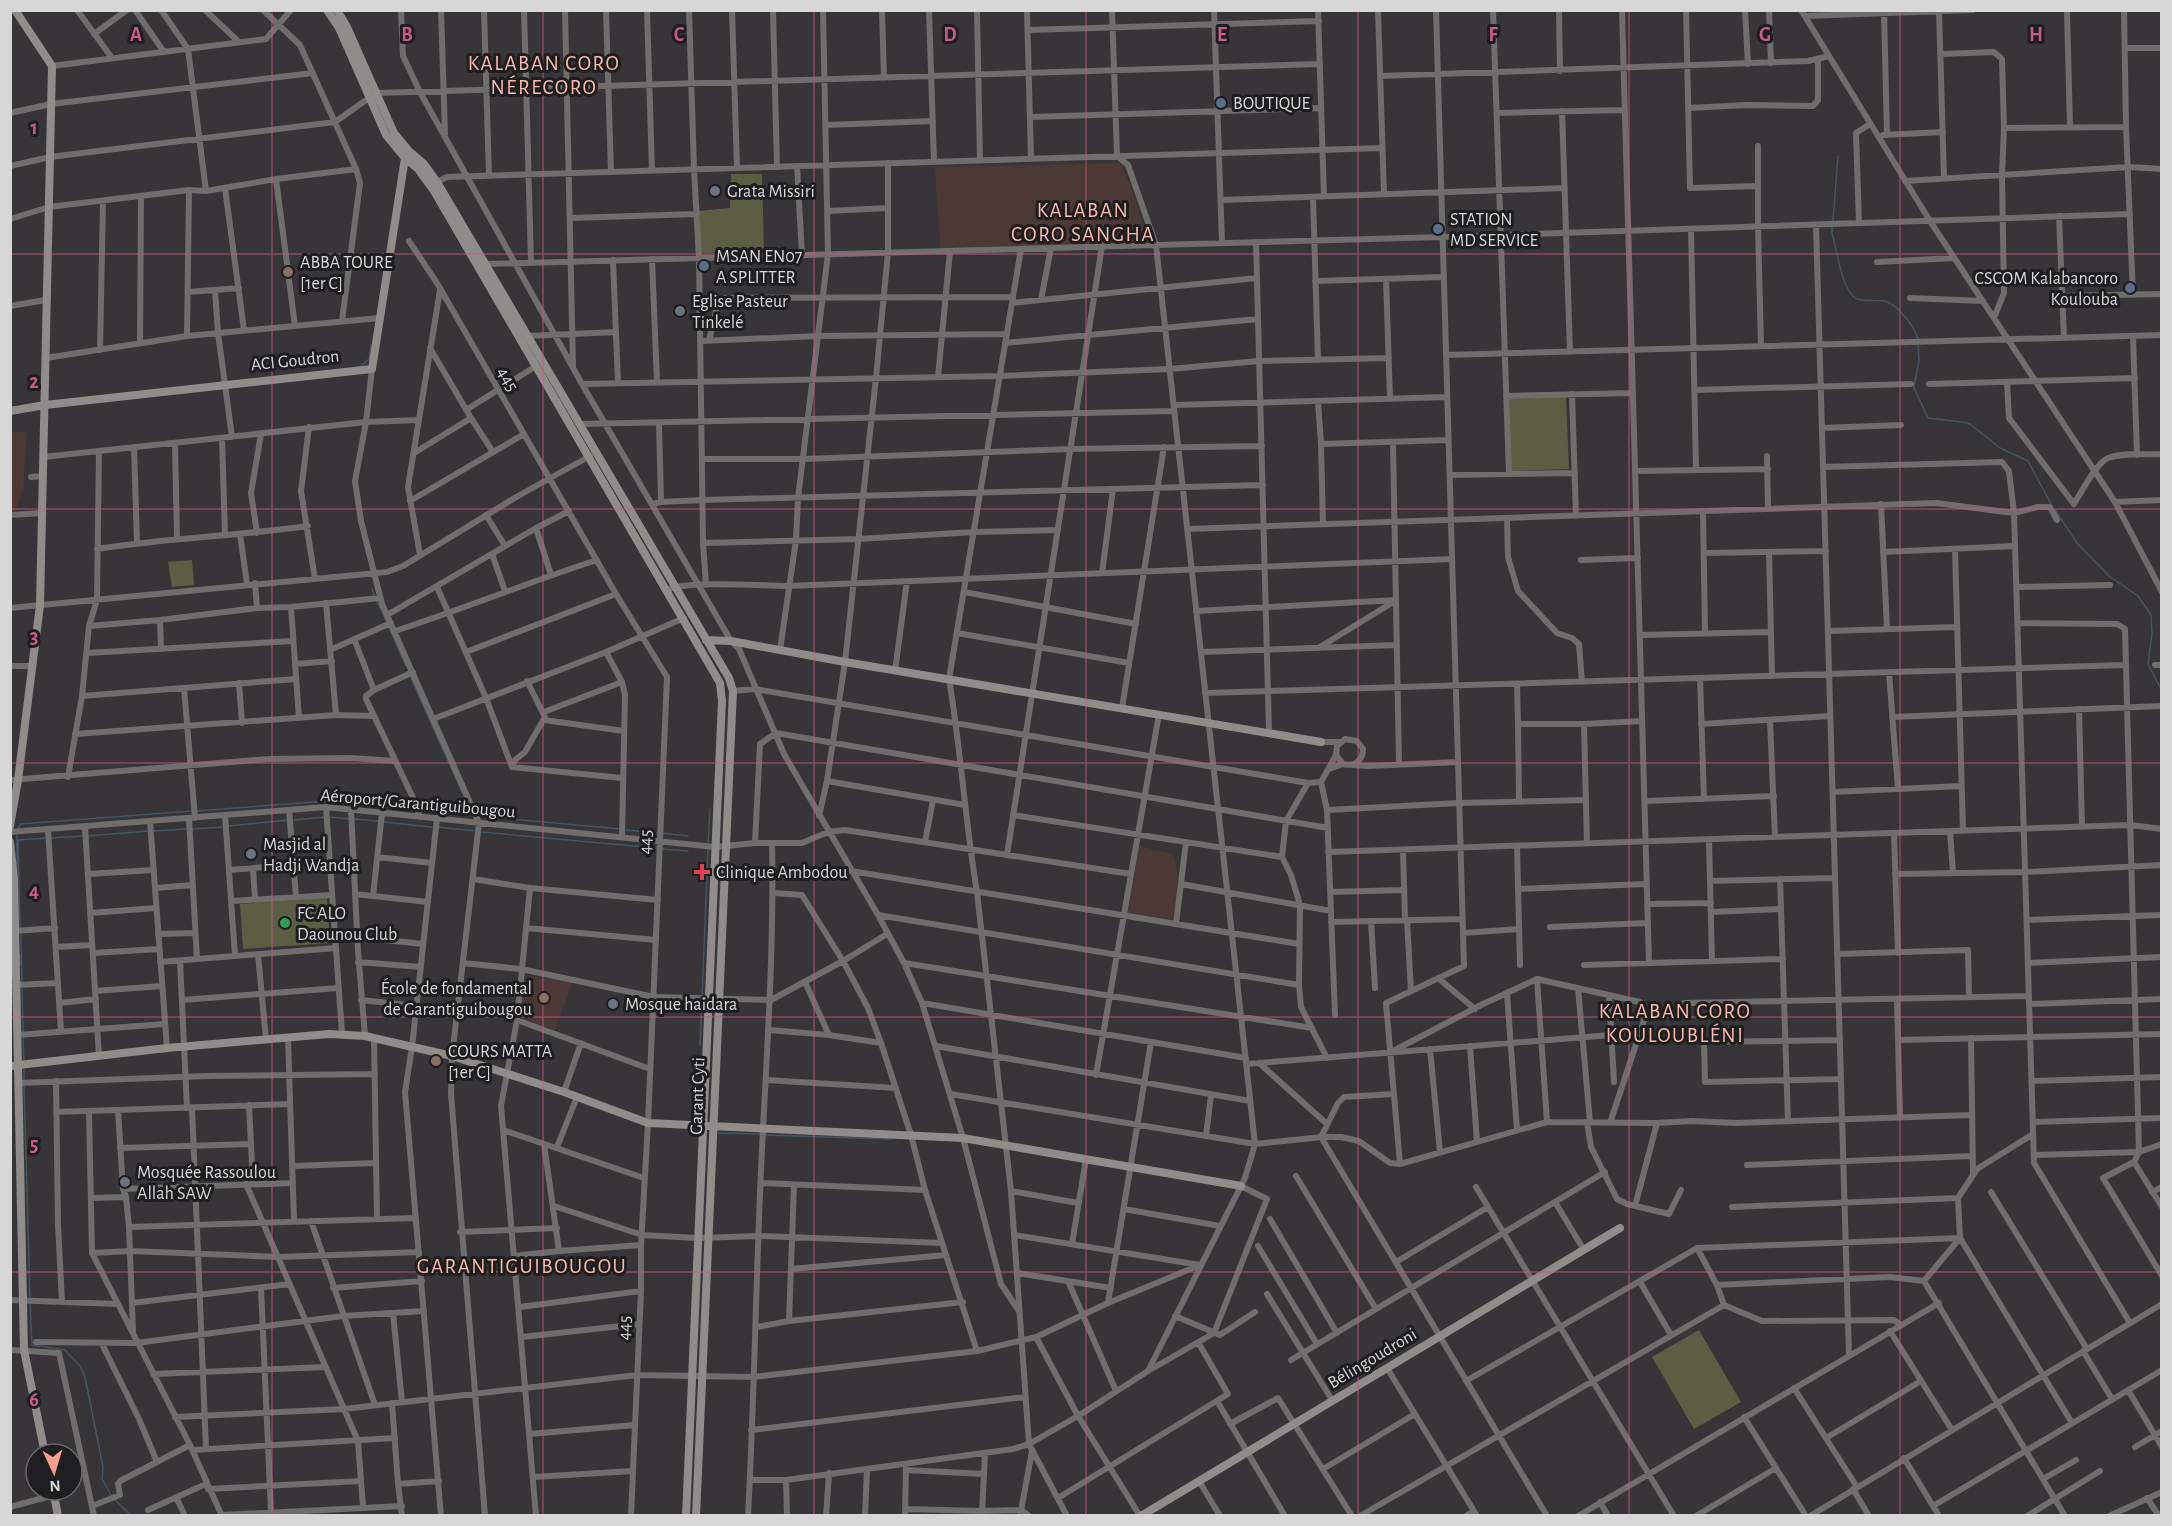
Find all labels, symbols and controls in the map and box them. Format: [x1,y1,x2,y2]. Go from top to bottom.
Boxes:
text: A [130,25,142,45]
text: B [401,25,413,45]
text: C [674,25,685,45]
text: D [943,25,957,45]
text: E [1217,25,1227,45]
text: F [1488,25,1498,45]
text: G [1759,25,1771,45]
text: H [2029,25,2043,45]
district label: KALABAN CORO NÉRECORO [468,53,620,98]
place label: BOUTIQUE [1233,95,1310,113]
marker: BOUTIQUE [1214,96,1228,110]
text: 1 [30,118,38,138]
place label: Grata Missiri [727,183,815,201]
marker: Grata Missiri [708,184,722,198]
district label: KALABAN CORO SANGHA [1011,200,1155,245]
place label: STATION MD SERVICE [1450,211,1539,250]
marker: STATION MD SERVICE [1431,222,1445,236]
place label: MSAN EN07 A SPLITTER [716,248,802,287]
place label: ABBA TOURE [1er C] [300,254,393,293]
marker: MSAN EN07 A SPLITTER [697,259,711,273]
marker: ABBA TOURE [1er C] [281,265,295,279]
place label: CSCOM Kalabancoro Koulouba [1975,270,2118,309]
marker: CSCOM Kalabancoro Koulouba [2123,281,2137,295]
place label: Eglise Pasteur Tinkelé [692,293,788,332]
marker: Eglise Pasteur Tinkelé [673,304,687,318]
street label: ACI Goudron [250,347,340,375]
street label: 445 [493,364,521,395]
text: 2 [29,372,39,392]
text: 3 [30,627,38,647]
street label: Aéroport/Garantiguibougou [320,786,516,821]
street label: 445 [637,829,655,855]
place label: Masjid al Hadji Wandja [263,836,360,875]
marker: Masjid al Hadji Wandja [244,847,258,861]
marker: Clinique Ambodou [693,863,711,881]
place label: Clinique Ambodou [716,864,847,882]
text: 4 [29,881,39,901]
place label: FC ALO Daounou Club [297,905,397,944]
marker: FC ALO Daounou Club [278,916,292,930]
place label: École de fondamental de Garantiguibougou [381,977,532,1019]
marker: École de fondamental de Garantiguibougou [537,991,551,1005]
place label: Mosque haidara [625,996,737,1014]
marker: Mosque haidara [606,997,620,1011]
district label: KALABAN CORO KOULOUBLÉNI [1599,1001,1751,1046]
place label: COURS MATTA [1er C] [448,1043,553,1082]
marker: COURS MATTA [1er C] [429,1054,443,1068]
street label: Garant Cyti [688,1057,708,1135]
text: 5 [30,1135,38,1155]
place label: Mosquée Rassoulou Allah SAW [137,1164,276,1203]
marker: Mosquée Rassoulou Allah SAW [118,1175,132,1189]
district label: GARANTIGUIBOUGOU [417,1256,627,1277]
street label: 445 [616,1315,634,1341]
street label: Bélingoudroni [1325,1325,1420,1392]
text: 6 [29,1390,39,1410]
north arrow [24,1442,84,1502]
text: N [49,1478,61,1494]

